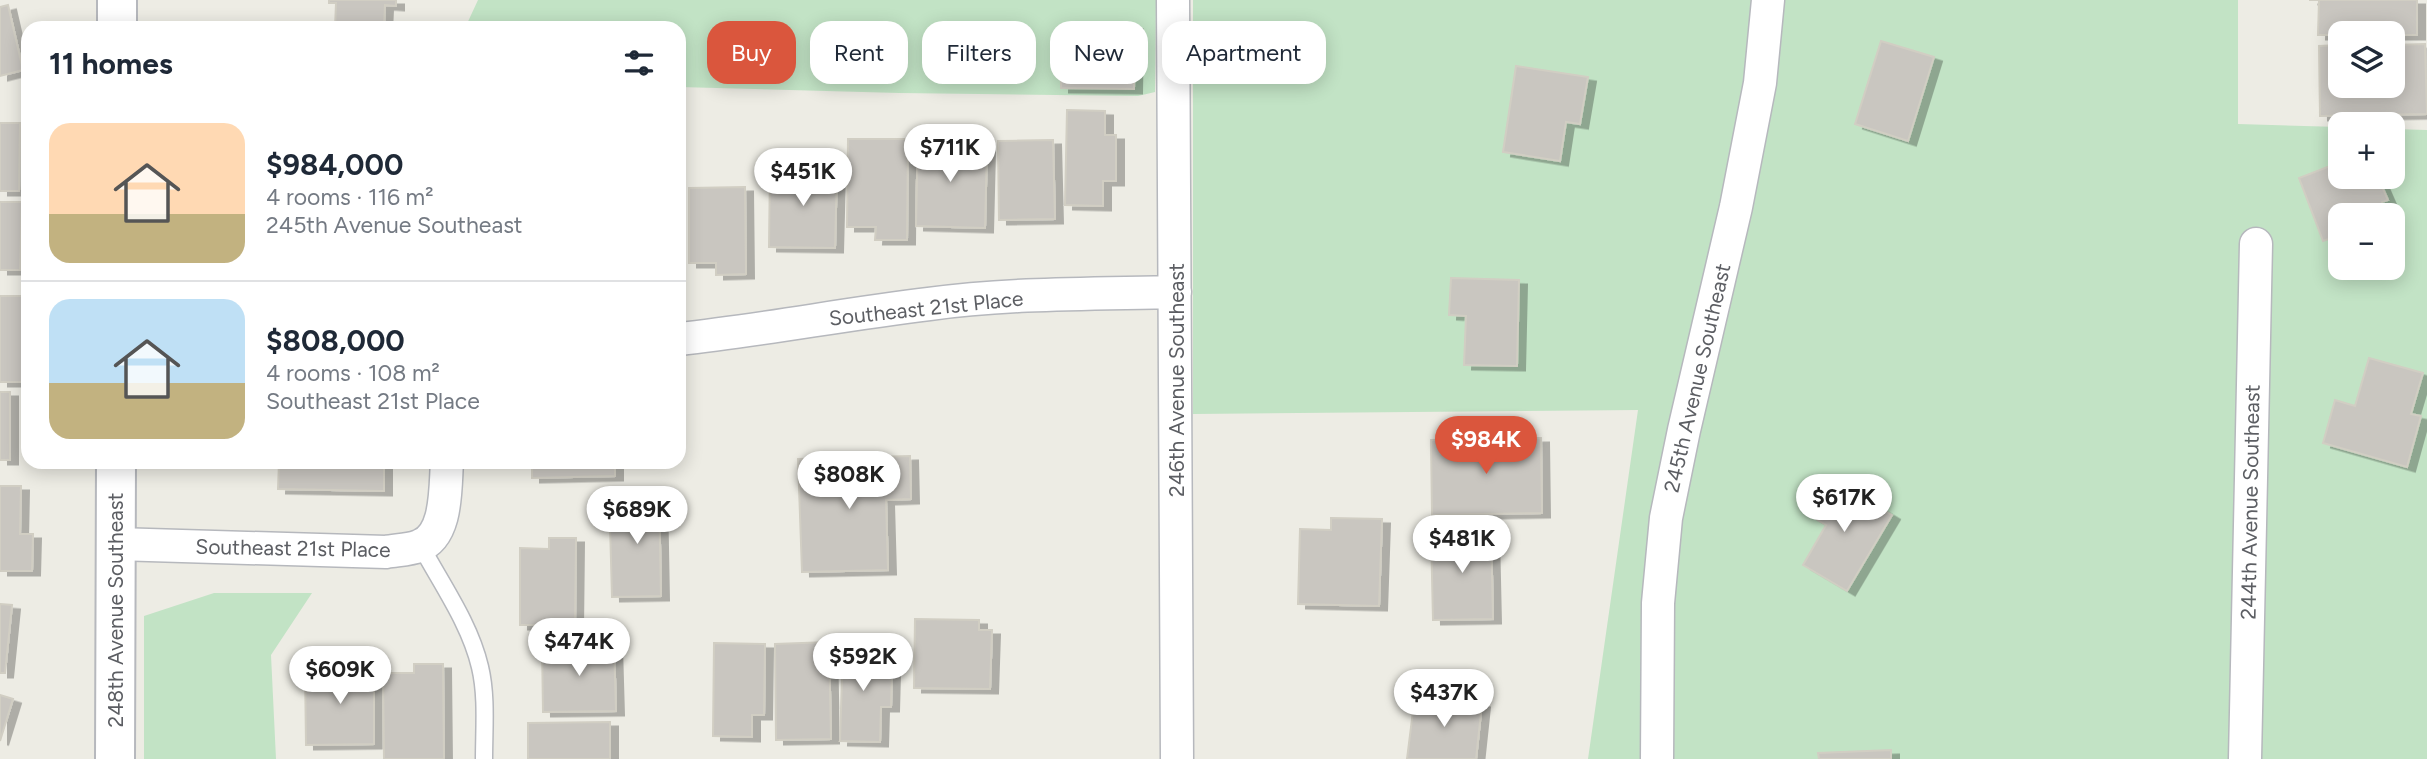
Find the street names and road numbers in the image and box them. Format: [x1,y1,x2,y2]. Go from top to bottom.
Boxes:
street label: 245th Avenue Southeast [1658,261,1736,495]
street label: 246th Avenue Southeast [1164,263,1189,497]
street label: Southeast 21st Place [828,285,1024,331]
street label: 244th Avenue Southeast [2235,384,2265,620]
street label: 248th Avenue Southeast [103,492,128,728]
street label: Southeast 21st Place [195,534,391,562]

